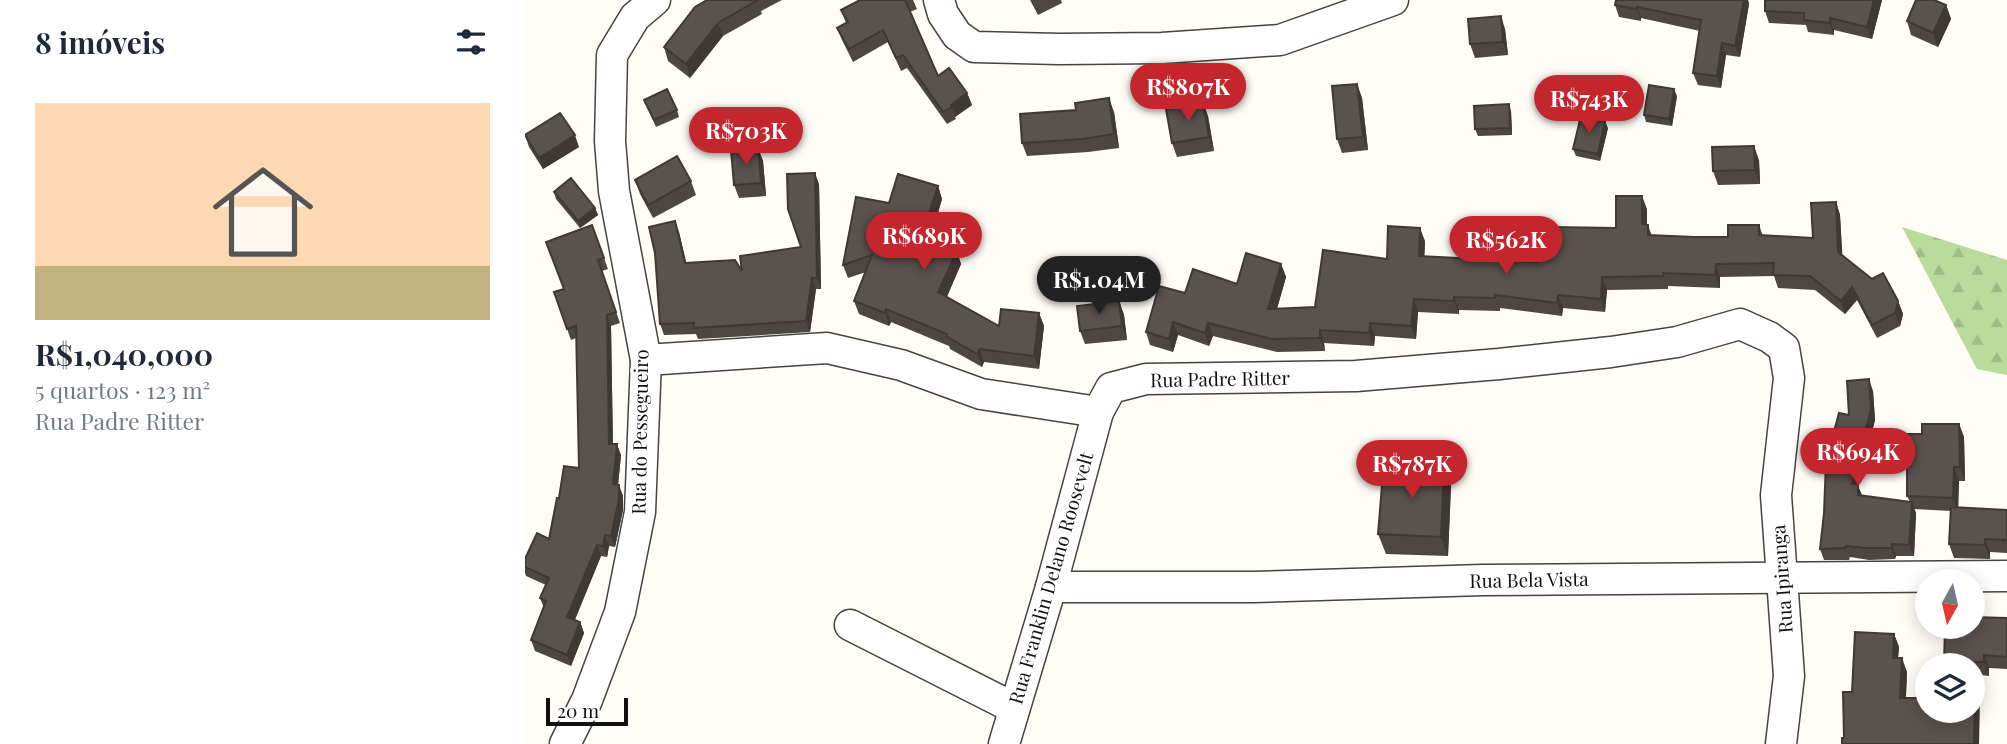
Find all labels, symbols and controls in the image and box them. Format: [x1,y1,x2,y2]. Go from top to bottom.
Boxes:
text: 8 imóveis [35,22,165,62]
icon: filters [452,23,490,61]
pin: R$807K [1131,64,1245,123]
text: R$807K [1146,70,1230,101]
pin: R$743K [1532,76,1646,135]
text: R$743K [1550,82,1628,113]
pin: R$703K [689,108,803,167]
text: R$703K [705,114,787,145]
icon: home [200,149,326,275]
pin: R$689K [867,212,981,272]
pin: R$562K [1449,216,1563,276]
text: R$689K [882,219,966,250]
text: R$562K [1465,223,1547,254]
pin: R$1.04M [1034,256,1164,316]
text: R$1.04M [1053,263,1145,294]
text: R$1,040,000 [35,334,213,374]
street label: Rua do Pessegueiro [625,349,653,515]
street label: Rua Padre Ritter [1150,364,1291,392]
text: 5 quartos · 123 m² [35,374,210,405]
text: Rua Padre Ritter [35,405,204,436]
pin: R$694K [1801,428,1915,488]
text: R$694K [1816,435,1900,466]
pin: R$787K [1355,440,1469,500]
text: R$787K [1372,447,1452,478]
street label: Rua Franklin Delano Roosevelt [1002,448,1099,707]
street label: Rua Ipiranga [1764,523,1798,634]
street label: Rua Bela Vista [1469,565,1589,593]
north arrow [1915,569,1985,639]
map controls [1915,569,1985,723]
button: layers [1915,653,1985,723]
scale bar [546,695,628,727]
text: 20 m [557,697,599,723]

